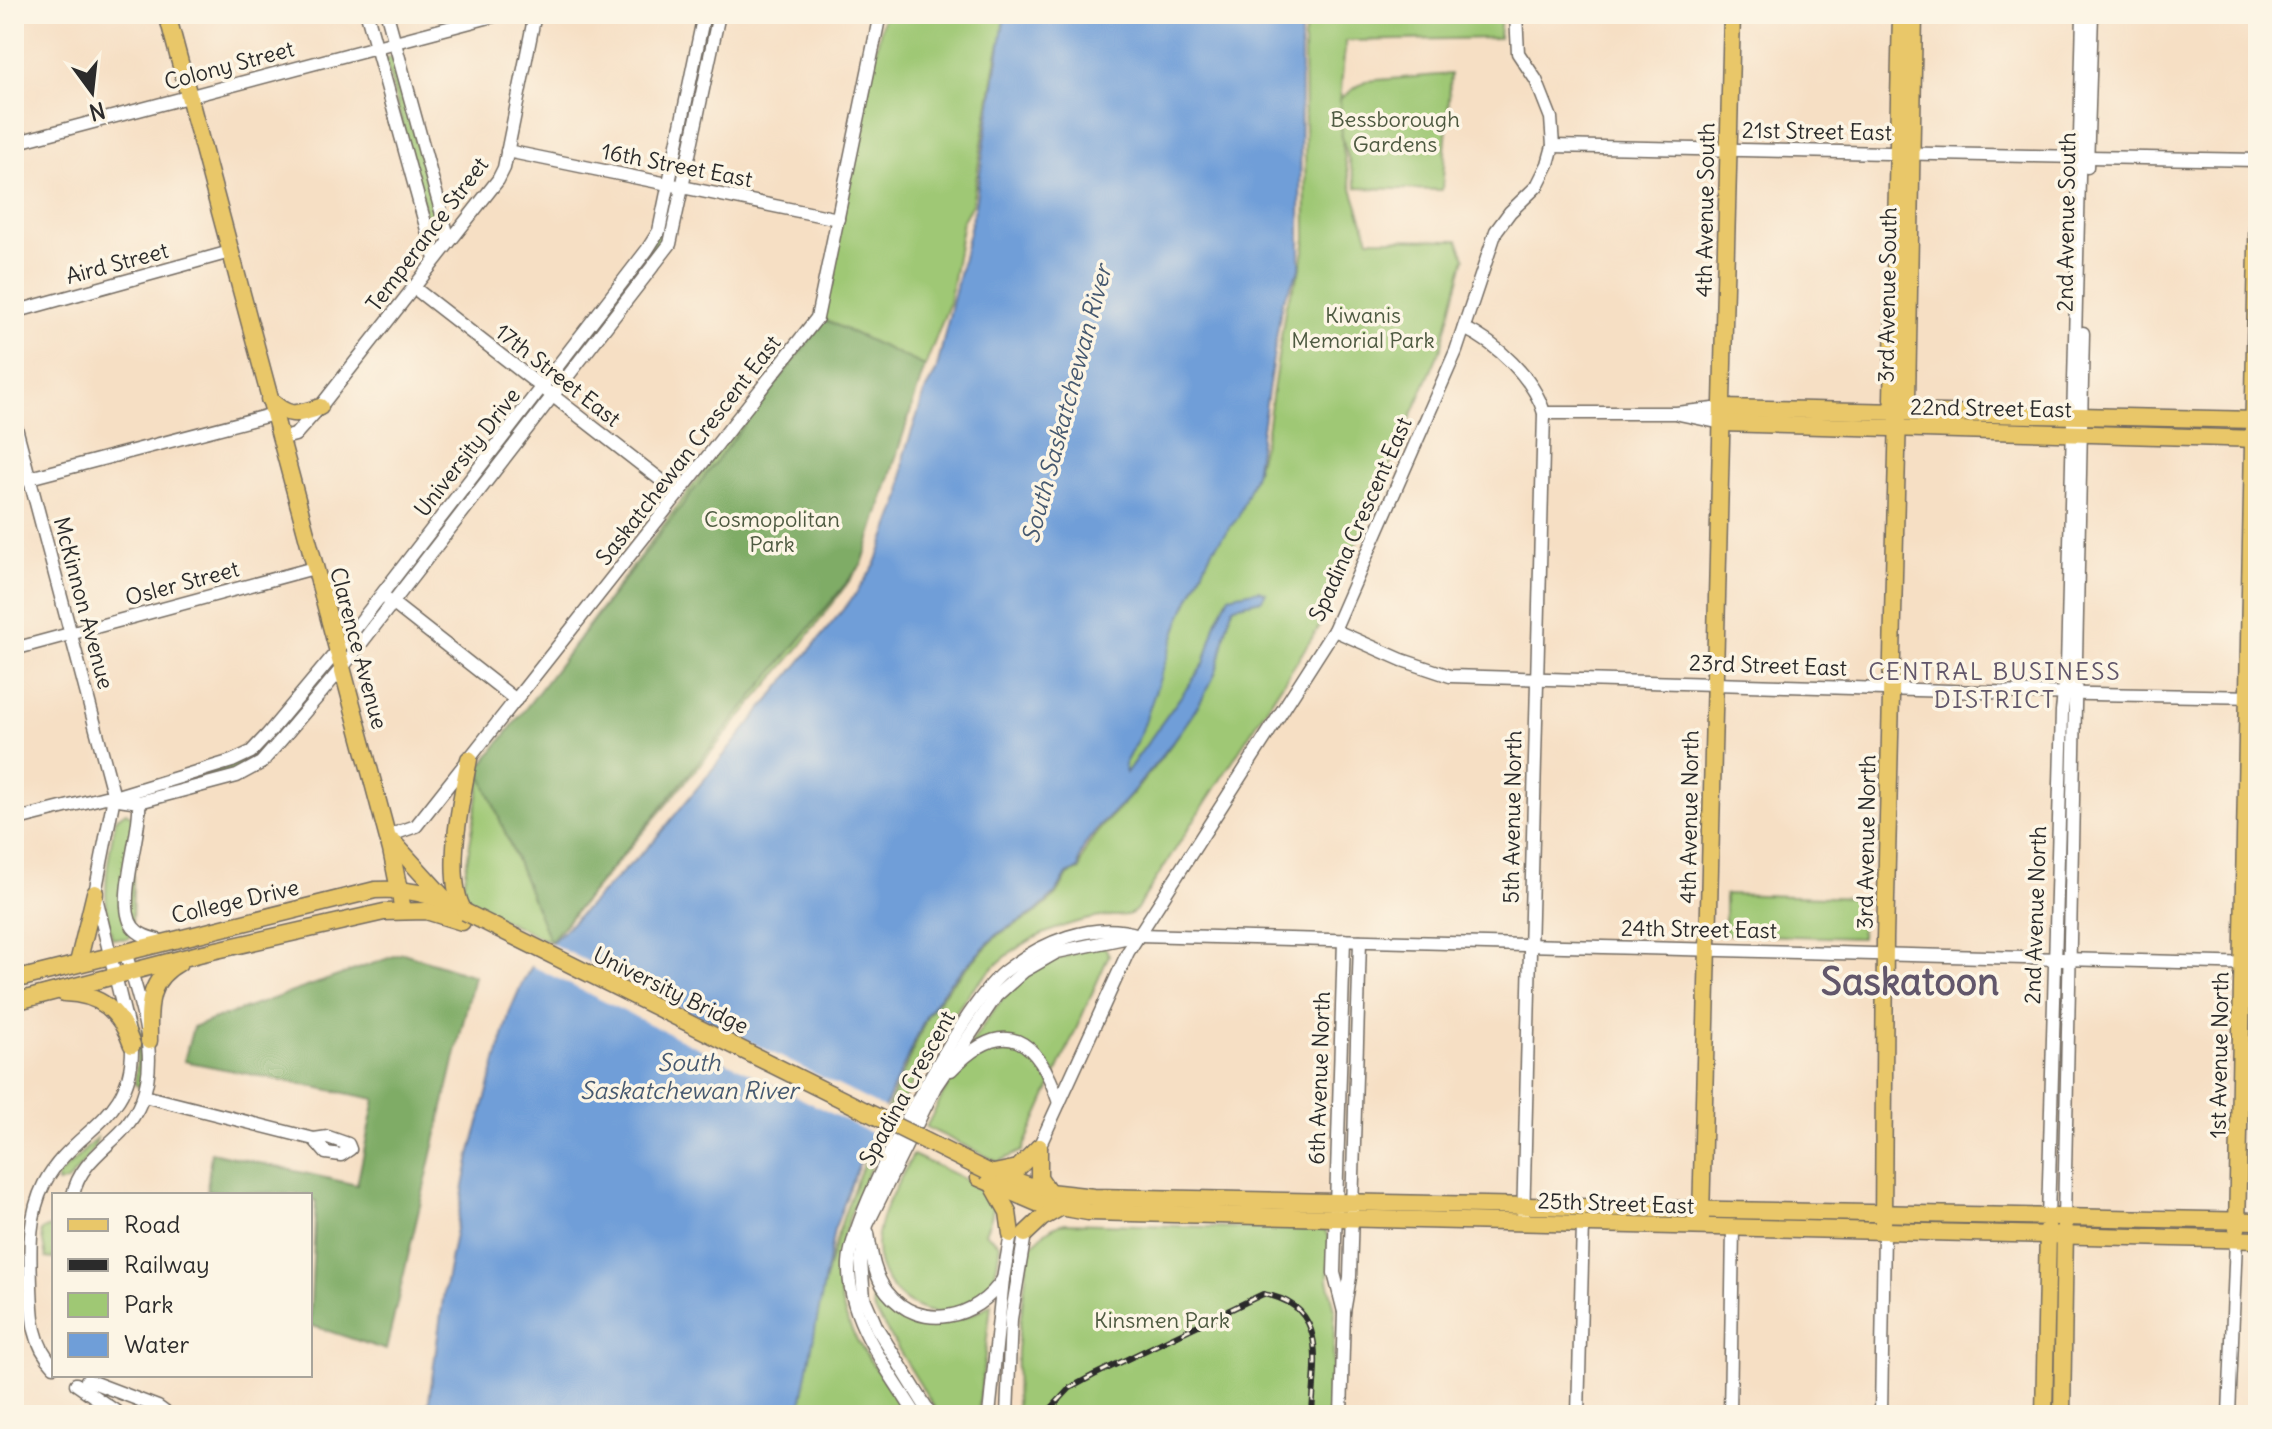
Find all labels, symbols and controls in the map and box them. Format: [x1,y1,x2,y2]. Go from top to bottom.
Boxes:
street label: Colony Street [161,34,297,96]
north arrow [52,52,132,132]
text: N [86,96,108,127]
park label: Bessborough Gardens [1330,105,1460,158]
street label: 21st Street East [1742,116,1892,146]
street label: 4th Avenue South [1689,122,1721,298]
street label: 2nd Avenue South [2050,132,2082,312]
street label: 16th Street East [599,137,755,193]
street label: Temperance Street [360,151,494,317]
street label: 3rd Avenue South [1871,207,1903,383]
street label: Aird Street [63,236,171,290]
water label: South Saskatchewan River [1014,258,1118,546]
park label: Kiwanis Memorial Park [1291,301,1435,354]
street label: 17th Street East [490,317,626,433]
street label: Saskatchewan Crescent East [589,329,787,571]
street label: University Drive [408,382,526,522]
street label: 22nd Street East [1910,393,2072,423]
street label: Spadina Crescent East [1302,413,1418,625]
park label: Cosmopolitan Park [704,505,840,558]
street label: McKinnon Avenue [48,514,120,692]
street label: Osler Street [122,554,242,612]
street label: Clarence Avenue [324,564,394,732]
street label: 23rd Street East [1689,648,1847,682]
district label: CENTRAL BUSINESS DISTRICT [1868,656,2122,714]
street label: 5th Avenue North [1496,730,1528,904]
street label: 4th Avenue North [1673,730,1705,904]
street label: 3rd Avenue North [1850,754,1882,930]
street label: 2nd Avenue North [2018,825,2052,1005]
street label: College Drive [169,873,301,929]
street label: 24th Street East [1621,914,1777,944]
street label: University Bridge [589,940,753,1040]
district label: Saskatoon [1821,958,1999,1005]
street label: 1st Avenue North [2204,971,2234,1139]
street label: 6th Avenue North [1302,991,1336,1165]
street label: Spadina Crescent [853,1006,961,1170]
water label: South Saskatchewan River [580,1047,801,1105]
street label: 25th Street East [1537,1186,1695,1220]
legend [52,1193,312,1377]
text: Road [124,1209,180,1239]
text: Railway [124,1249,210,1279]
text: Park [124,1289,174,1319]
park label: Kinsmen Park [1094,1306,1230,1334]
text: Water [124,1329,189,1359]

